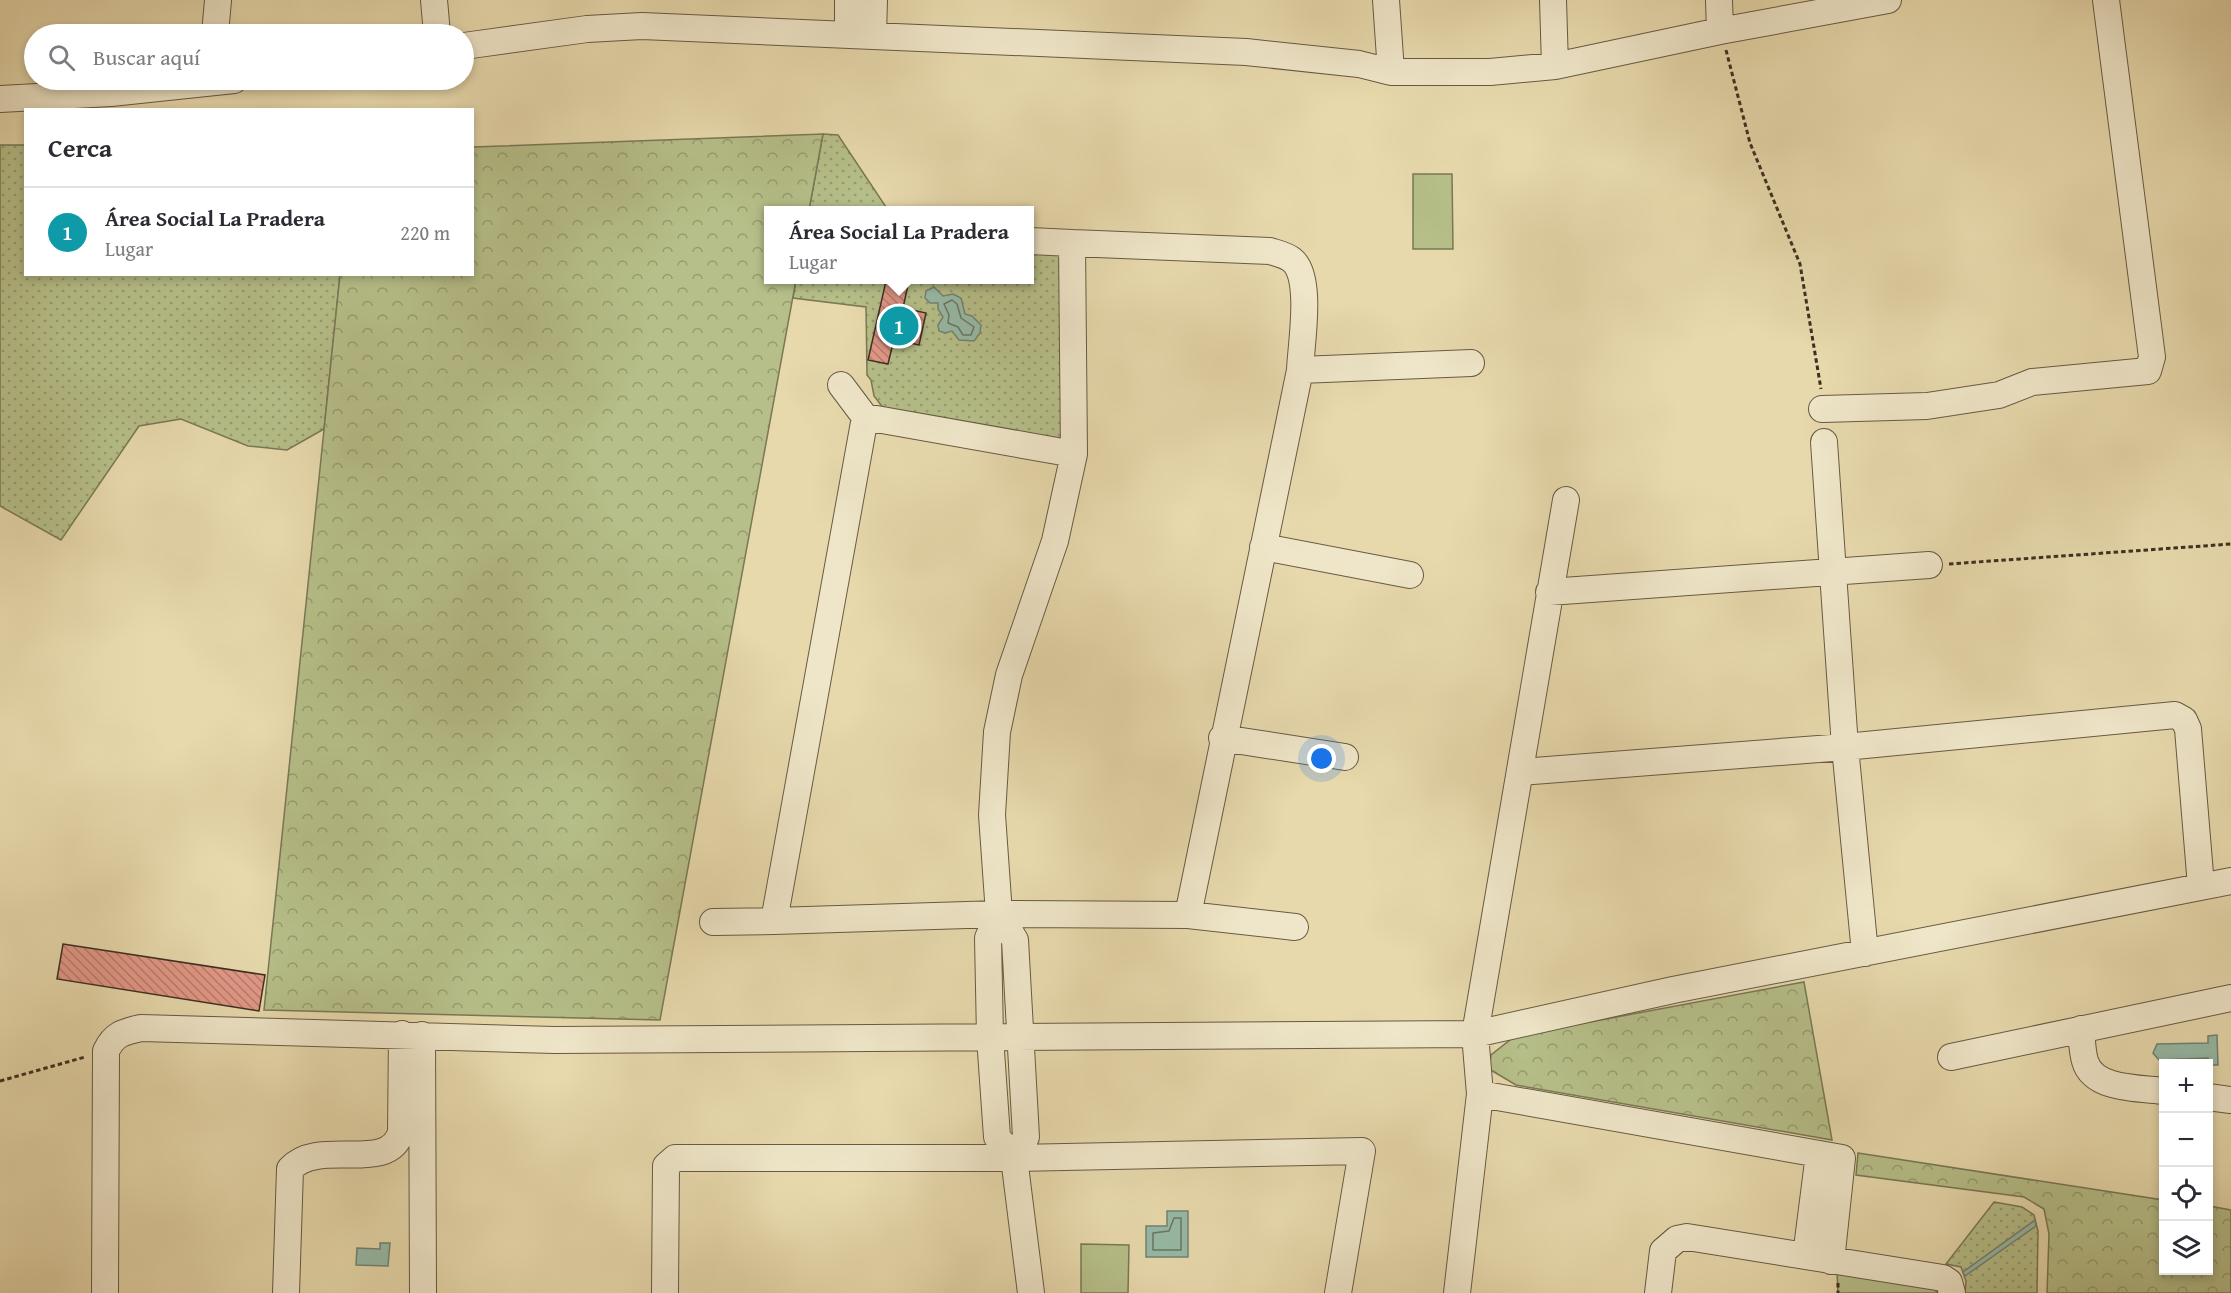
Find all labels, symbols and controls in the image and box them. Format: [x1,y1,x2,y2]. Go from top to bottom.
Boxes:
search box [24,24,474,90]
icon: search [45,41,78,74]
text: Buscar aquí [93,41,200,73]
text: Cerca [48,128,112,167]
text: Área Social La Pradera [105,202,325,234]
popup [764,206,1034,284]
text: Área Social La Pradera [789,215,1009,247]
text: 1 [62,218,73,247]
text: 220 m [400,218,450,247]
text: Lugar [105,234,153,263]
text: Lugar [789,247,837,276]
pin: 1 [880,304,918,348]
your location [1307,744,1336,773]
map controls [2159,1059,2213,1275]
button: + [2159,1059,2213,1113]
button: − [2159,1113,2213,1167]
button: locate [2159,1167,2213,1221]
button: layers [2159,1221,2213,1275]

